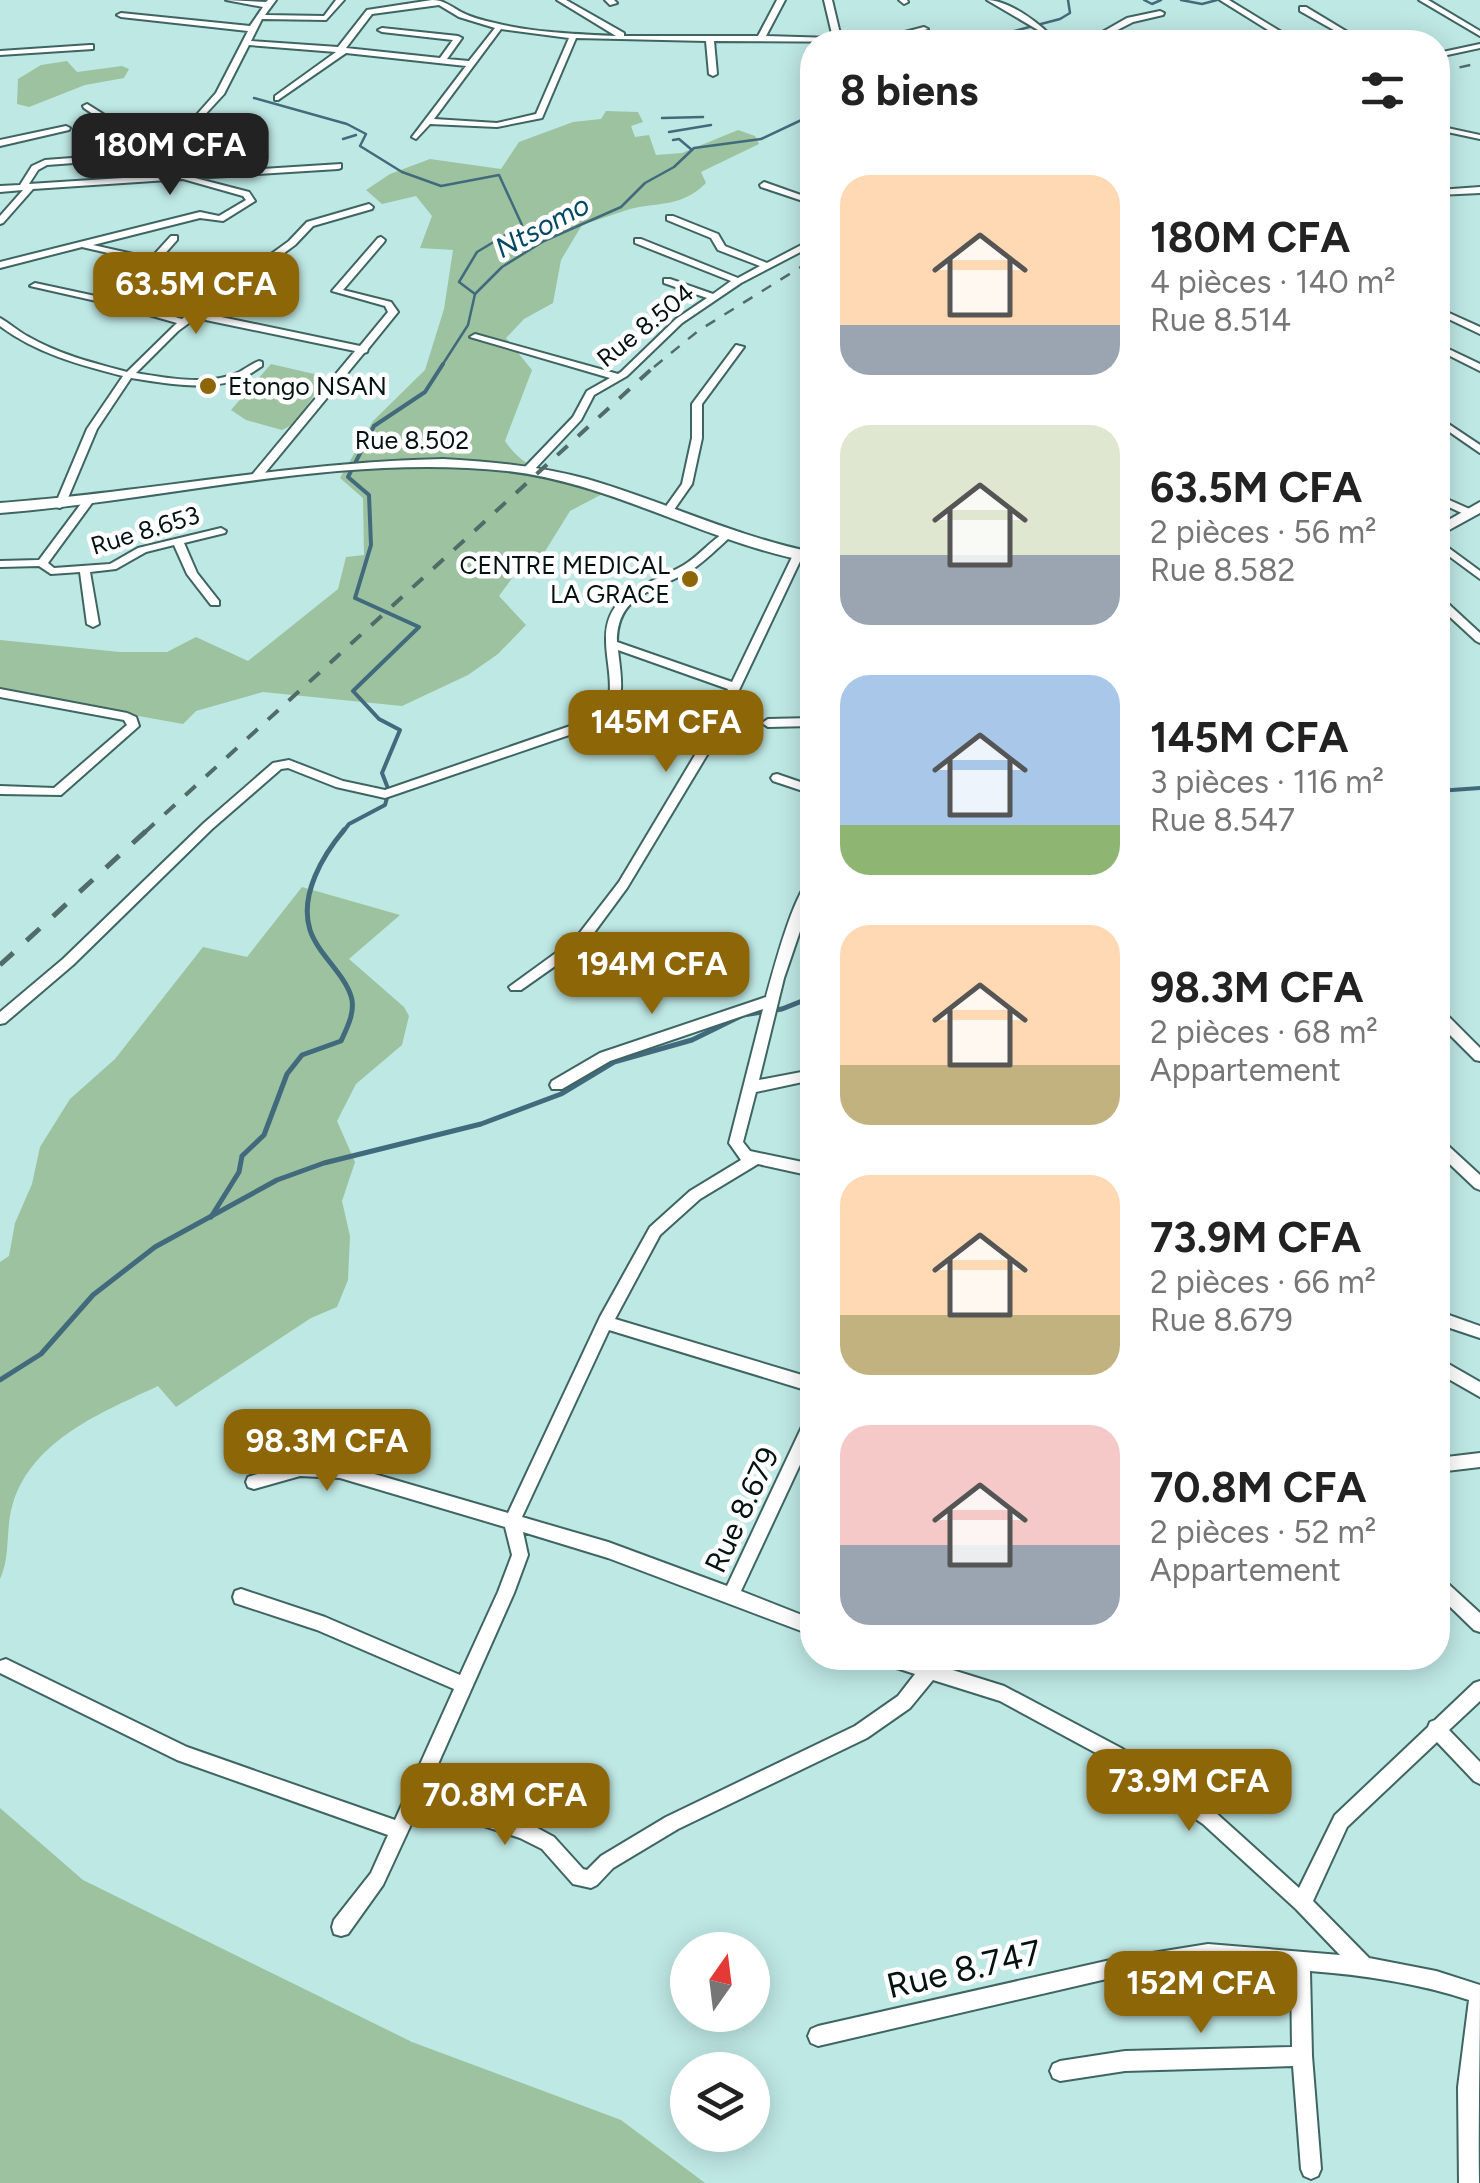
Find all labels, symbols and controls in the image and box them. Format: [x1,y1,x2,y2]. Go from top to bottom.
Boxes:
icon: filters [1355,63,1410,118]
text: 8 biens [840,65,978,116]
pin: 180M CFA [67,113,273,198]
text: 180M CFA [94,126,246,164]
water label: Ntsomo [489,187,595,265]
text: 180M CFA [1150,212,1350,263]
icon: home [920,215,1040,335]
pin: 63.5M CFA [82,252,310,337]
text: 4 pièces · 140 m² [1150,263,1396,301]
text: 63.5M CFA [115,265,277,303]
street label: Rue 8.504 [591,277,699,373]
text: Rue 8.514 [1150,301,1291,339]
place label: Etongo NSAN [228,371,387,401]
marker: Etongo NSAN [197,375,219,397]
street label: Rue 8.502 [355,425,469,455]
text: 63.5M CFA [1150,462,1362,513]
icon: home [920,465,1040,585]
street label: Rue 8.653 [87,499,203,561]
text: 2 pièces · 56 m² [1150,513,1376,551]
place label: CENTRE MEDICAL LA GRACE [460,550,670,609]
text: Rue 8.582 [1150,551,1296,589]
marker: CENTRE MEDICAL LA GRACE [679,568,701,590]
pin: 145M CFA [563,690,769,775]
text: 145M CFA [590,703,742,741]
text: 145M CFA [1150,712,1348,763]
icon: home [920,715,1040,835]
text: 3 pièces · 116 m² [1150,763,1384,801]
text: Rue 8.547 [1150,801,1295,839]
pin: 194M CFA [549,932,755,1017]
text: 194M CFA [576,945,728,983]
text: 98.3M CFA [1150,962,1364,1013]
icon: home [920,965,1040,1085]
text: 2 pièces · 68 m² [1150,1013,1378,1051]
text: Appartement [1150,1051,1341,1089]
text: 73.9M CFA [1150,1212,1361,1263]
icon: home [920,1215,1040,1335]
text: 2 pièces · 66 m² [1150,1263,1376,1301]
text: Rue 8.679 [1150,1301,1293,1339]
pin: 98.3M CFA [213,1409,441,1494]
text: 98.3M CFA [246,1422,408,1460]
street label: Rue 8.679 [696,1441,787,1578]
text: 70.8M CFA [1150,1462,1366,1513]
icon: home [920,1465,1040,1585]
text: 2 pièces · 52 m² [1150,1513,1376,1551]
text: Appartement [1150,1551,1341,1589]
pin: 73.9M CFA [1075,1749,1303,1834]
text: 73.9M CFA [1109,1762,1269,1800]
pin: 70.8M CFA [391,1763,619,1848]
text: 70.8M CFA [423,1776,587,1814]
street label: Rue 8.747 [883,1931,1045,2007]
north arrow [670,1932,770,2032]
map controls [670,1932,770,2152]
pin: 152M CFA [1098,1951,1304,2036]
text: 152M CFA [1126,1964,1276,2002]
button: layers [670,2052,770,2152]

